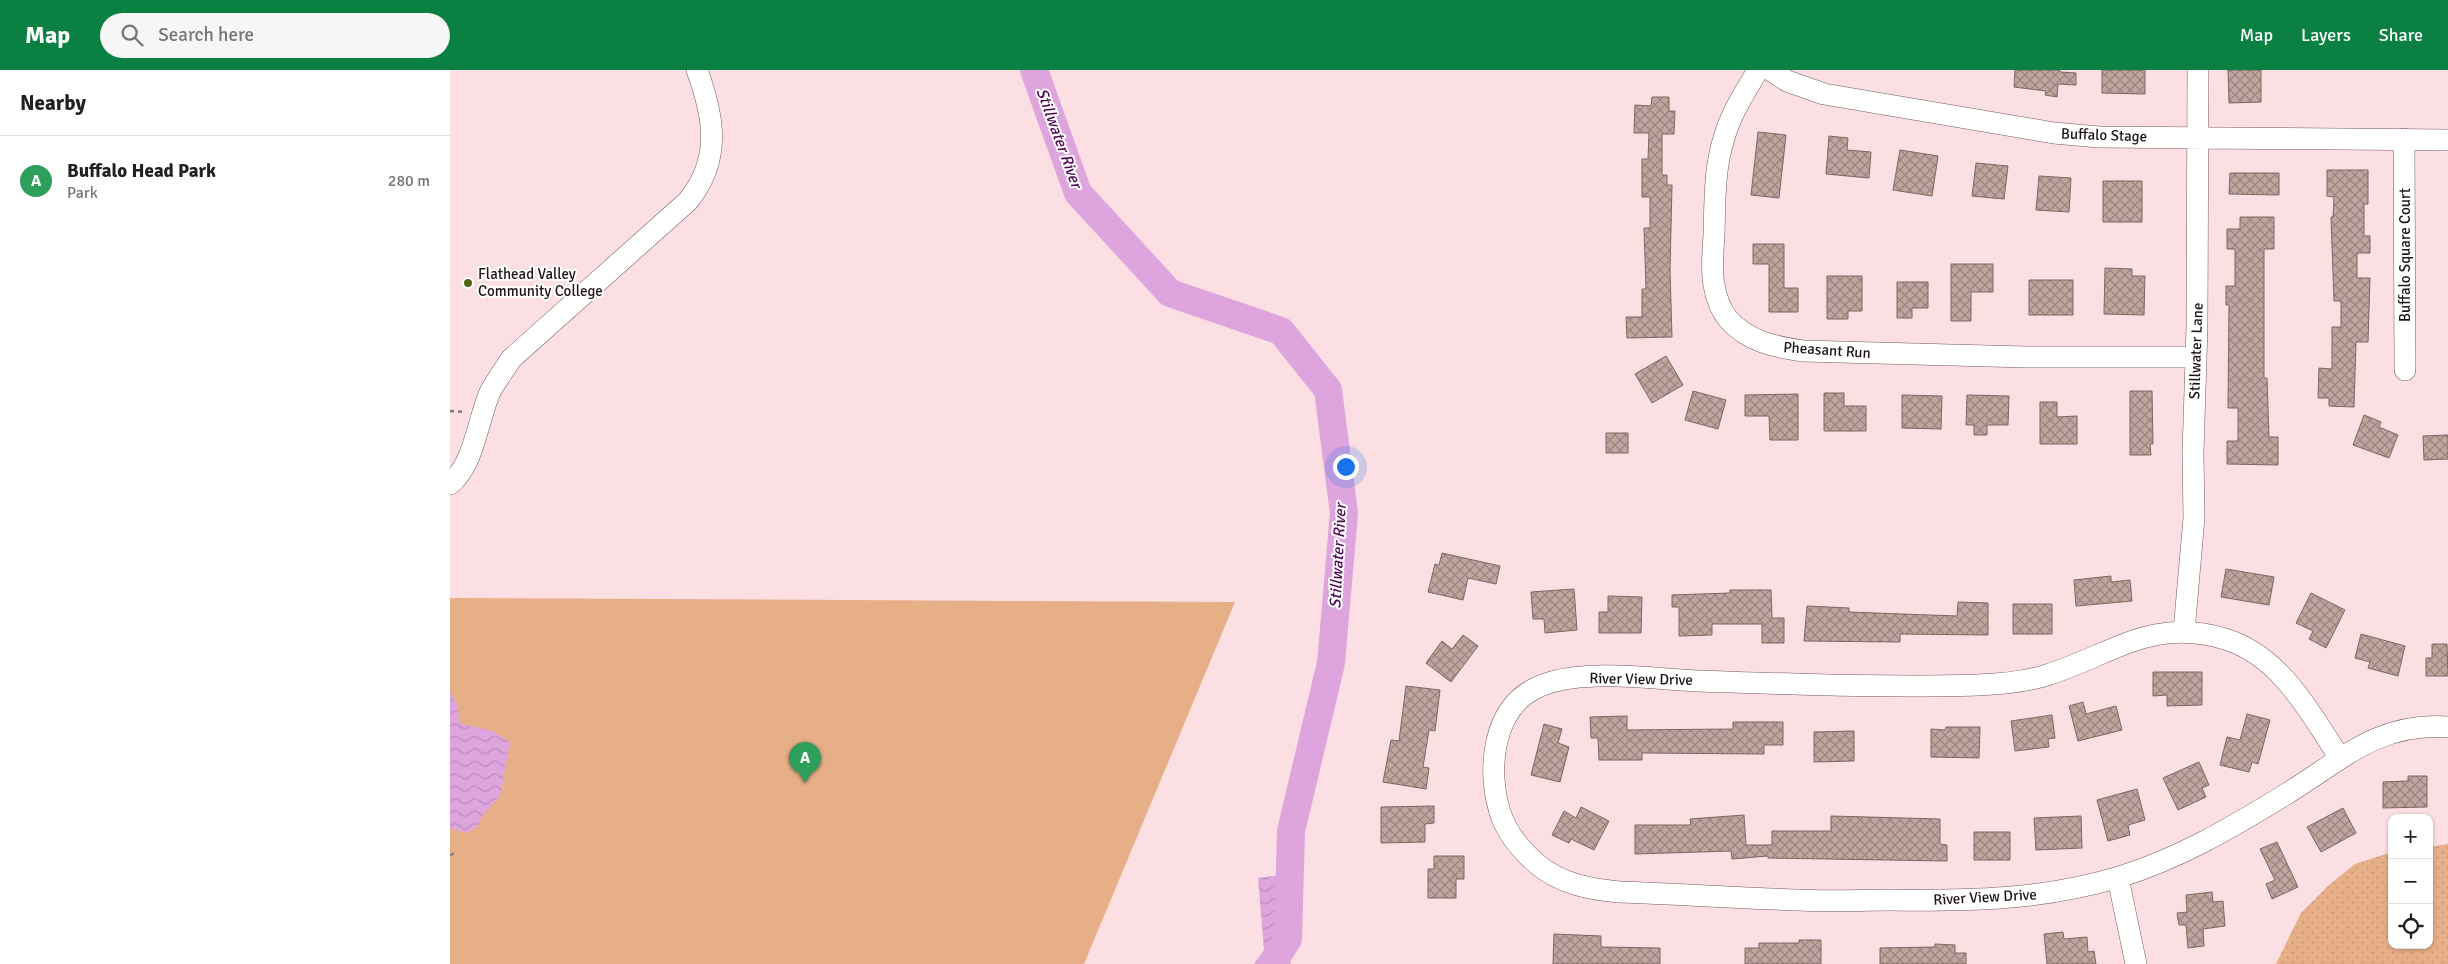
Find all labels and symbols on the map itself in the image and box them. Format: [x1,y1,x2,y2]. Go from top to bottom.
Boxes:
water label: Stillwater River [1032,85,1087,193]
street label: Buffalo Stage [2061,124,2147,146]
street label: Buffalo Square Court [2396,188,2414,322]
place label: Flathead Valley Community College [478,265,603,300]
marker: Flathead Valley Community College [462,277,474,289]
street label: Stillwater Lane [2185,302,2207,400]
street label: Pheasant Run [1783,338,1871,362]
your location [1333,454,1359,480]
water label: Stillwater River [1325,501,1351,609]
street label: River View Drive [1589,669,1693,689]
pin: A [789,742,821,783]
street label: River View Drive [1933,885,2037,909]

